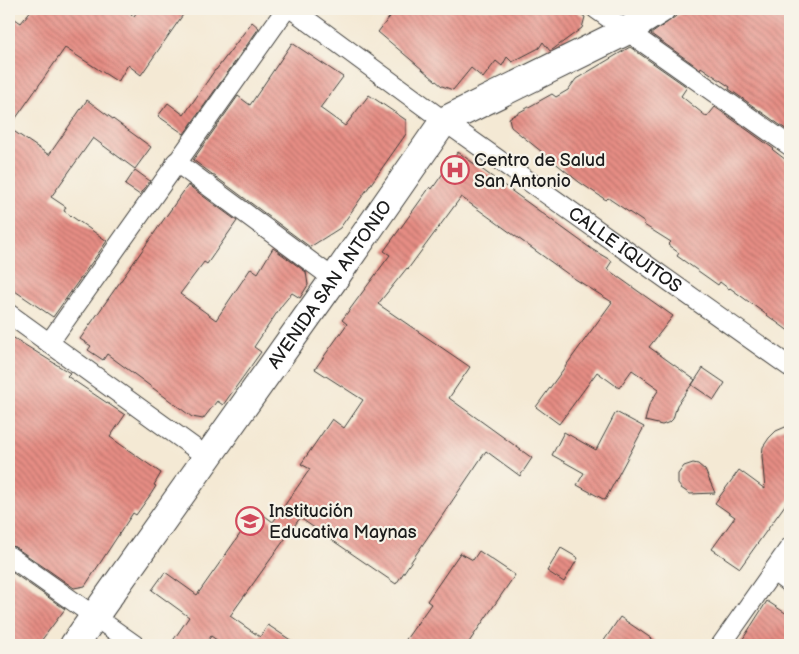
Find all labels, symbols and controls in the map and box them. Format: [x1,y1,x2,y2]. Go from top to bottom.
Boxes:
place label: Centro de Salud San Antonio [474,150,605,192]
hospital icon: Centro de Salud San Antonio [440,155,470,185]
street label: AVENIDA SAN ANTONIO [263,196,396,373]
street label: CALLE IQUITOS [564,202,686,297]
place label: Institución Educativa Maynas [269,501,417,543]
school or university icon: Institución Educativa Maynas [235,506,265,536]

